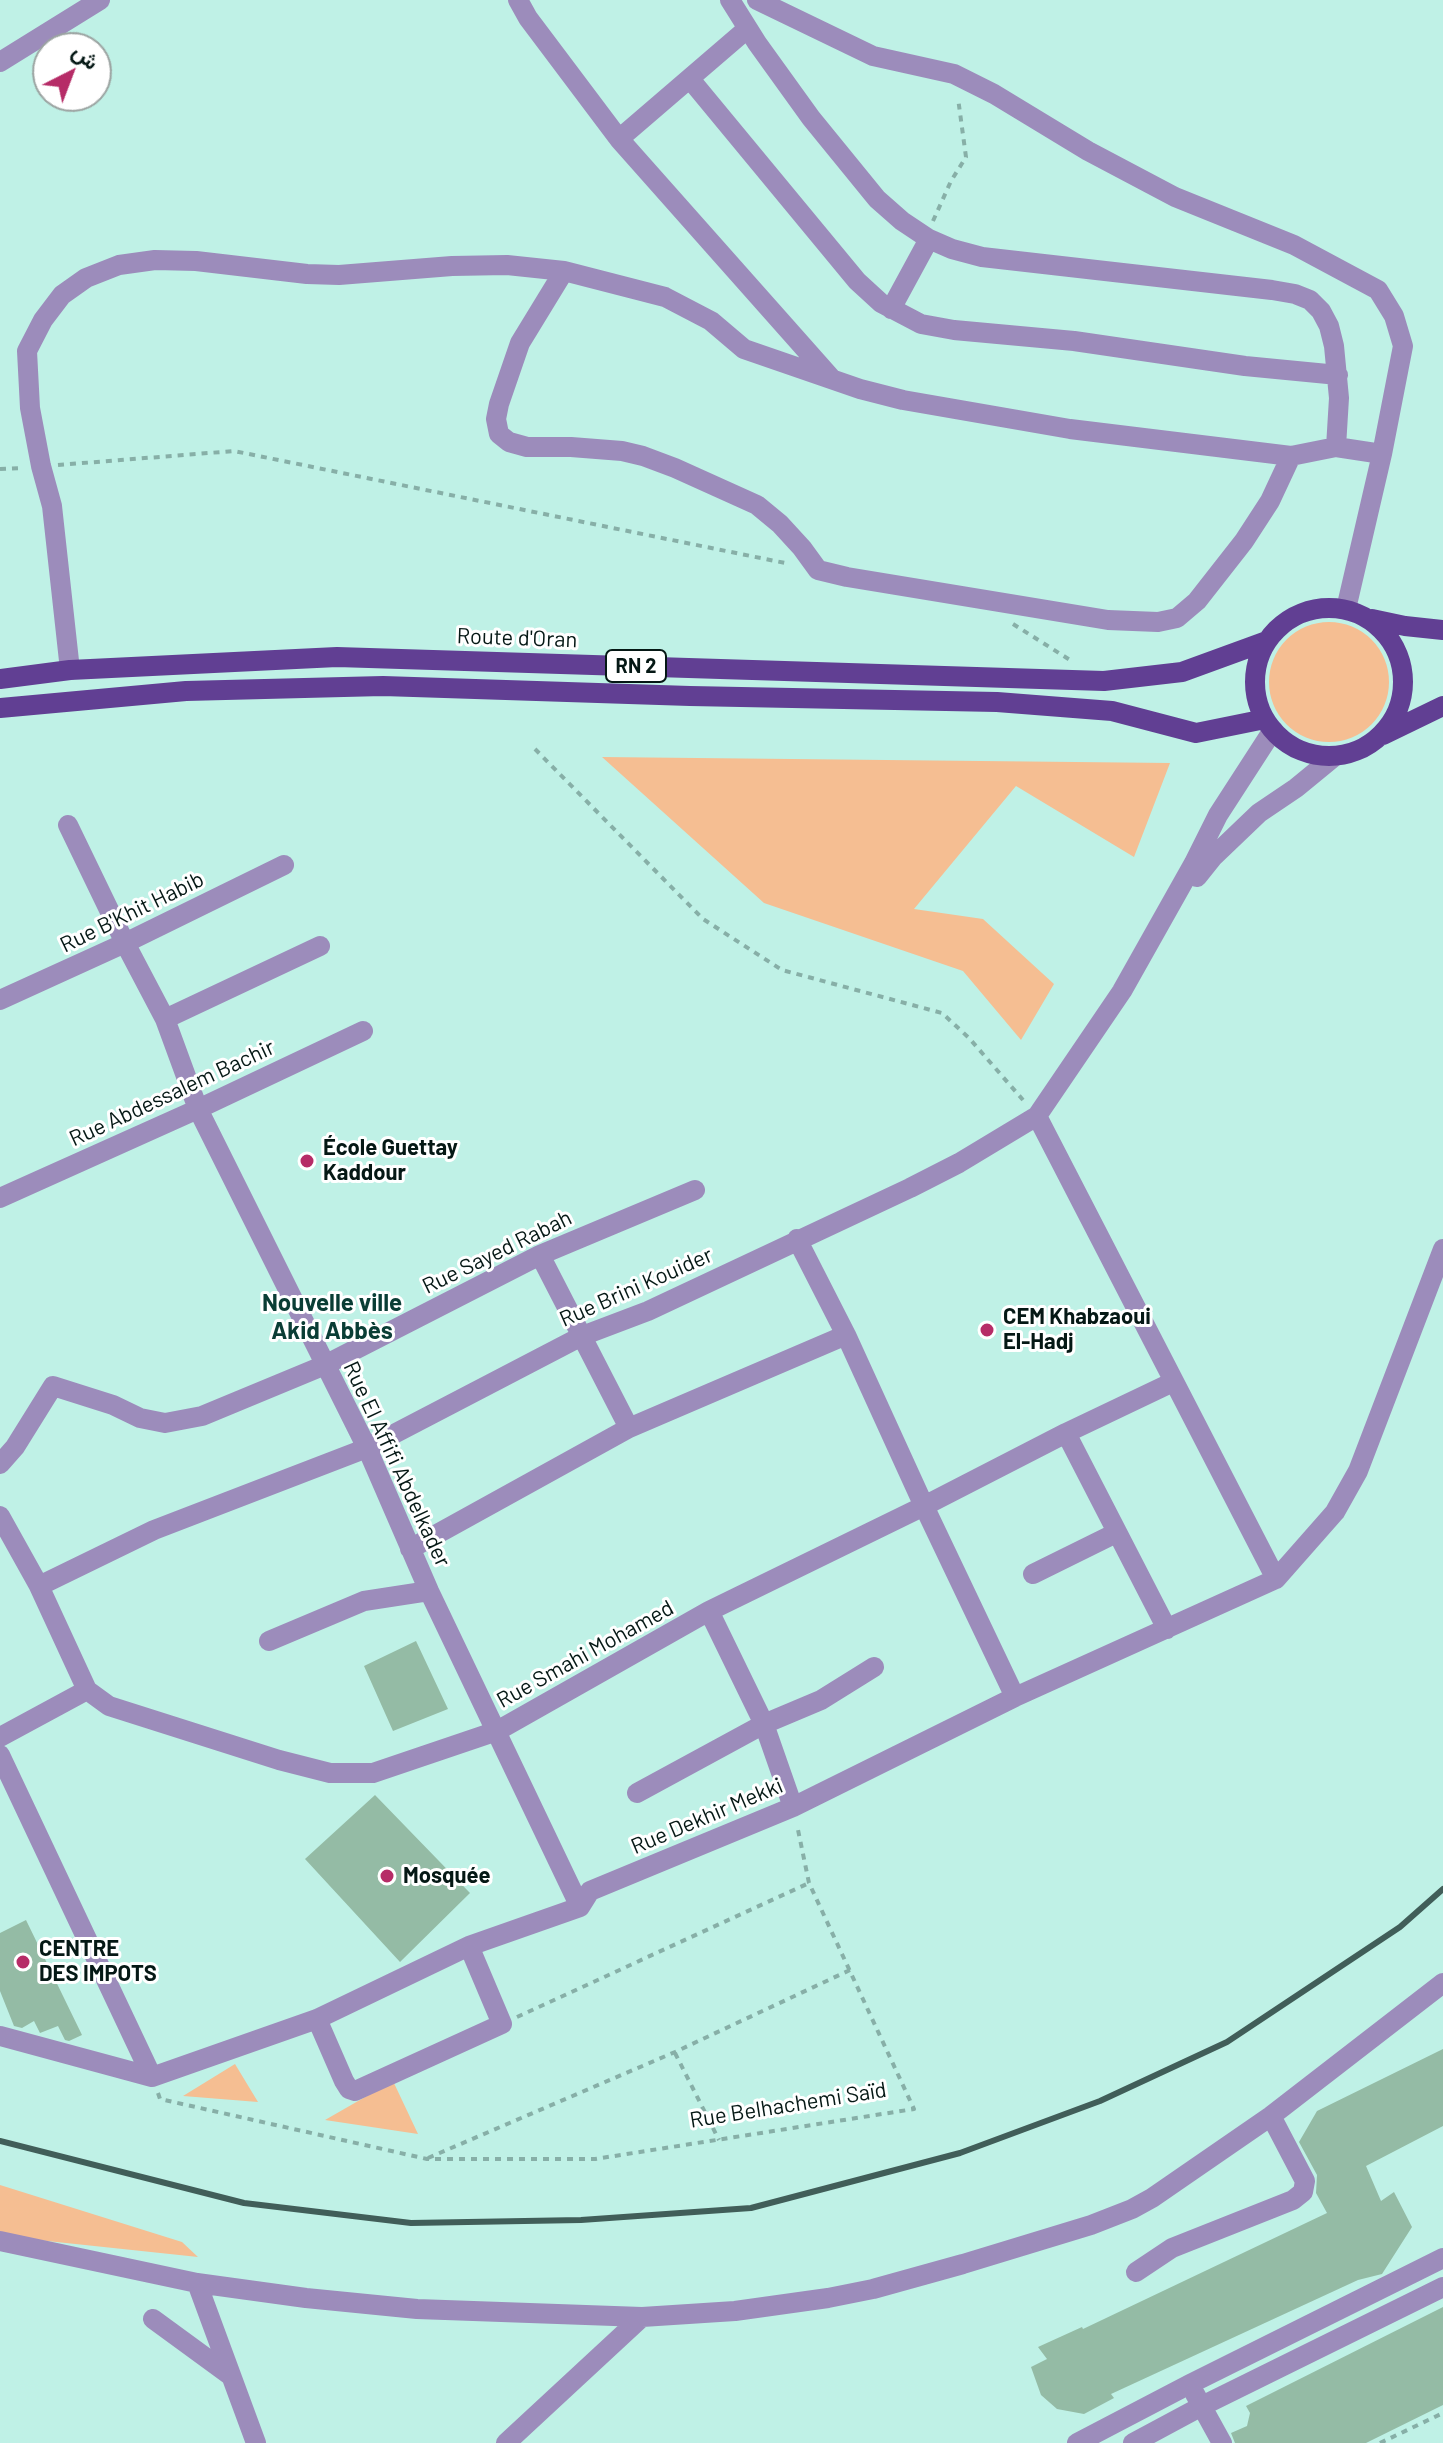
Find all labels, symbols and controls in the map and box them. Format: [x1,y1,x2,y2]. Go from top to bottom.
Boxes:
north arrow [32,32,112,112]
text: ش [68,37,105,74]
street label: Route d'Oran [456,623,578,653]
road number: RN 2 [606,650,666,682]
street label: Rue B'Khit Habib [56,866,208,958]
street label: Rue Abdessalem Bachir [65,1034,279,1152]
place label: École Guettay Kaddour [323,1135,458,1186]
marker: École Guettay Kaddour [298,1152,316,1170]
street label: Rue Sayed Rabah [418,1204,576,1300]
street label: Rue Brini Kouider [555,1241,717,1333]
district label: Nouvelle ville Akid Abbès [262,1289,402,1345]
place label: CEM Khabzaoui El-Hadj [1003,1304,1151,1356]
marker: CEM Khabzaoui El-Hadj [978,1321,996,1339]
street label: Rue El Affifi Abdelkader [338,1357,456,1571]
street label: Rue Smahi Mohamed [492,1594,678,1714]
street label: Rue Dekhir Mekki [627,1772,787,1860]
place label: Mosquée [403,1863,490,1889]
marker: Mosquée [378,1867,396,1885]
place label: CENTRE DES IMPOTS [39,1936,157,1988]
marker: CENTRE DES IMPOTS [14,1953,32,1971]
street label: Rue Belhachemi Saïd [688,2076,888,2134]

